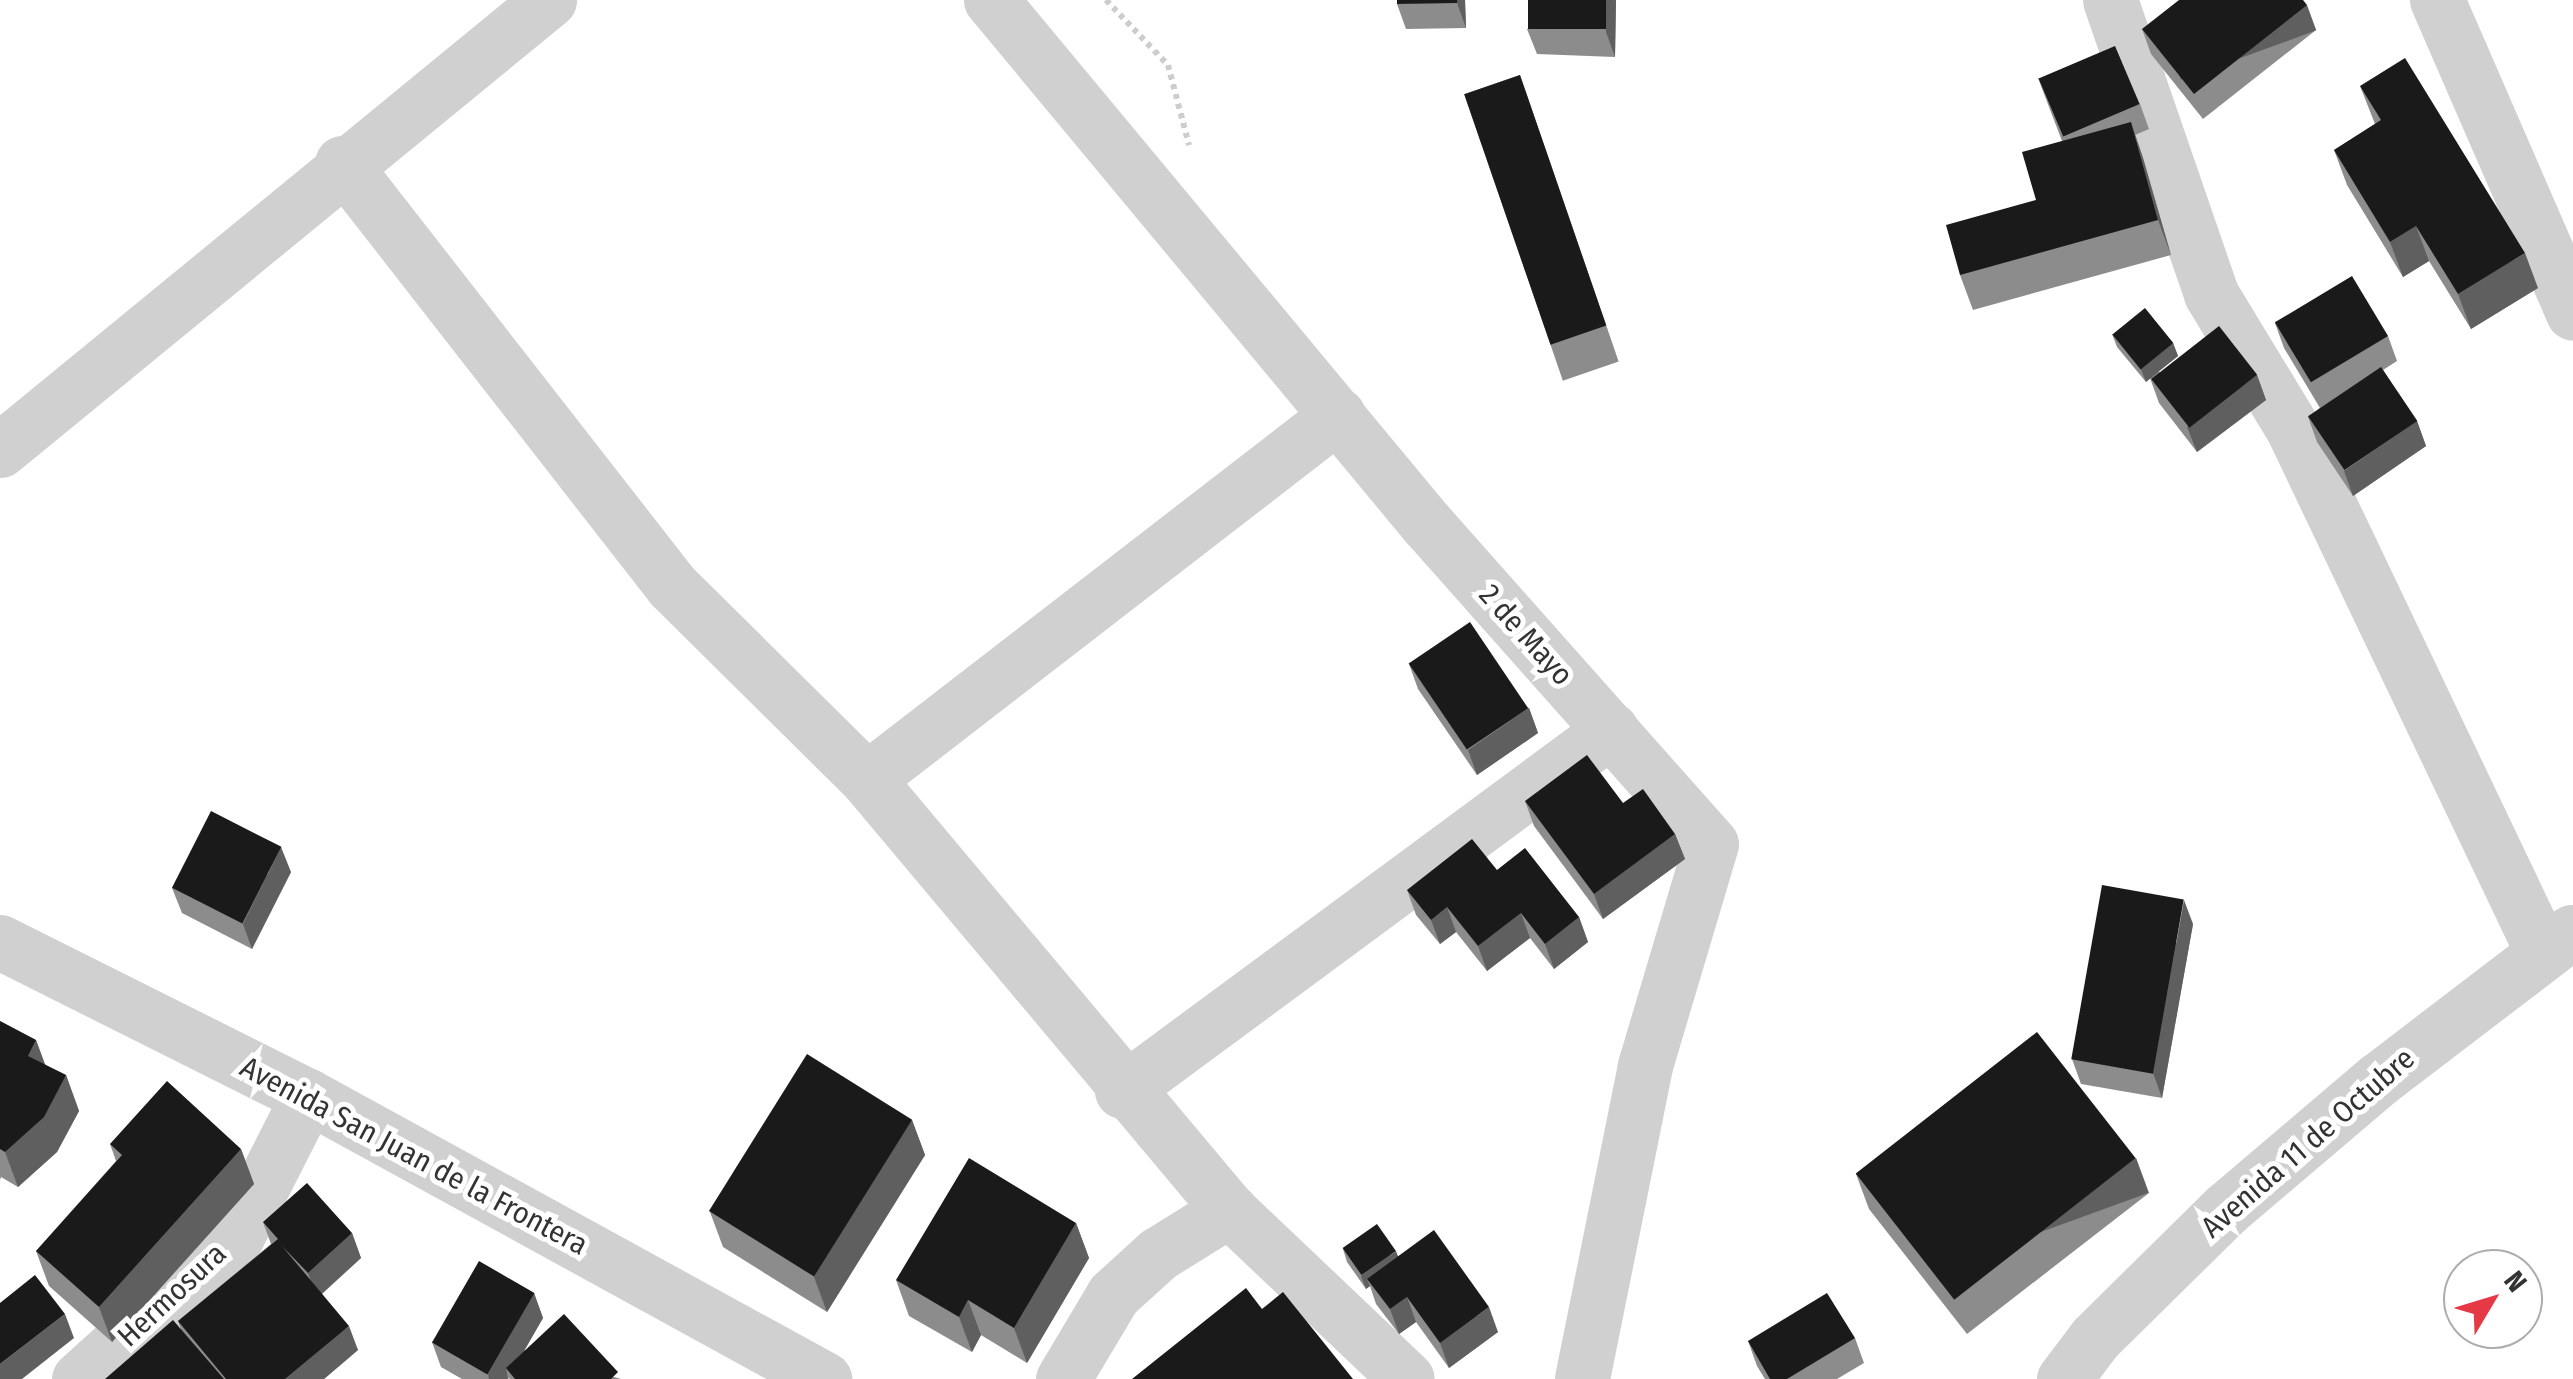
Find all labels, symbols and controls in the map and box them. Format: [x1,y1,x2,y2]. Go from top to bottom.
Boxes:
street label: 2 de Mayo [1472,577,1580,693]
street label: Avenida 11 de Octubre [2194,1041,2422,1245]
street label: Avenida San Juan de la Frontera [234,1049,594,1263]
street label: Hermosura [110,1236,234,1354]
north arrow [2443,1249,2543,1349]
text: N [2497,1265,2534,1298]

